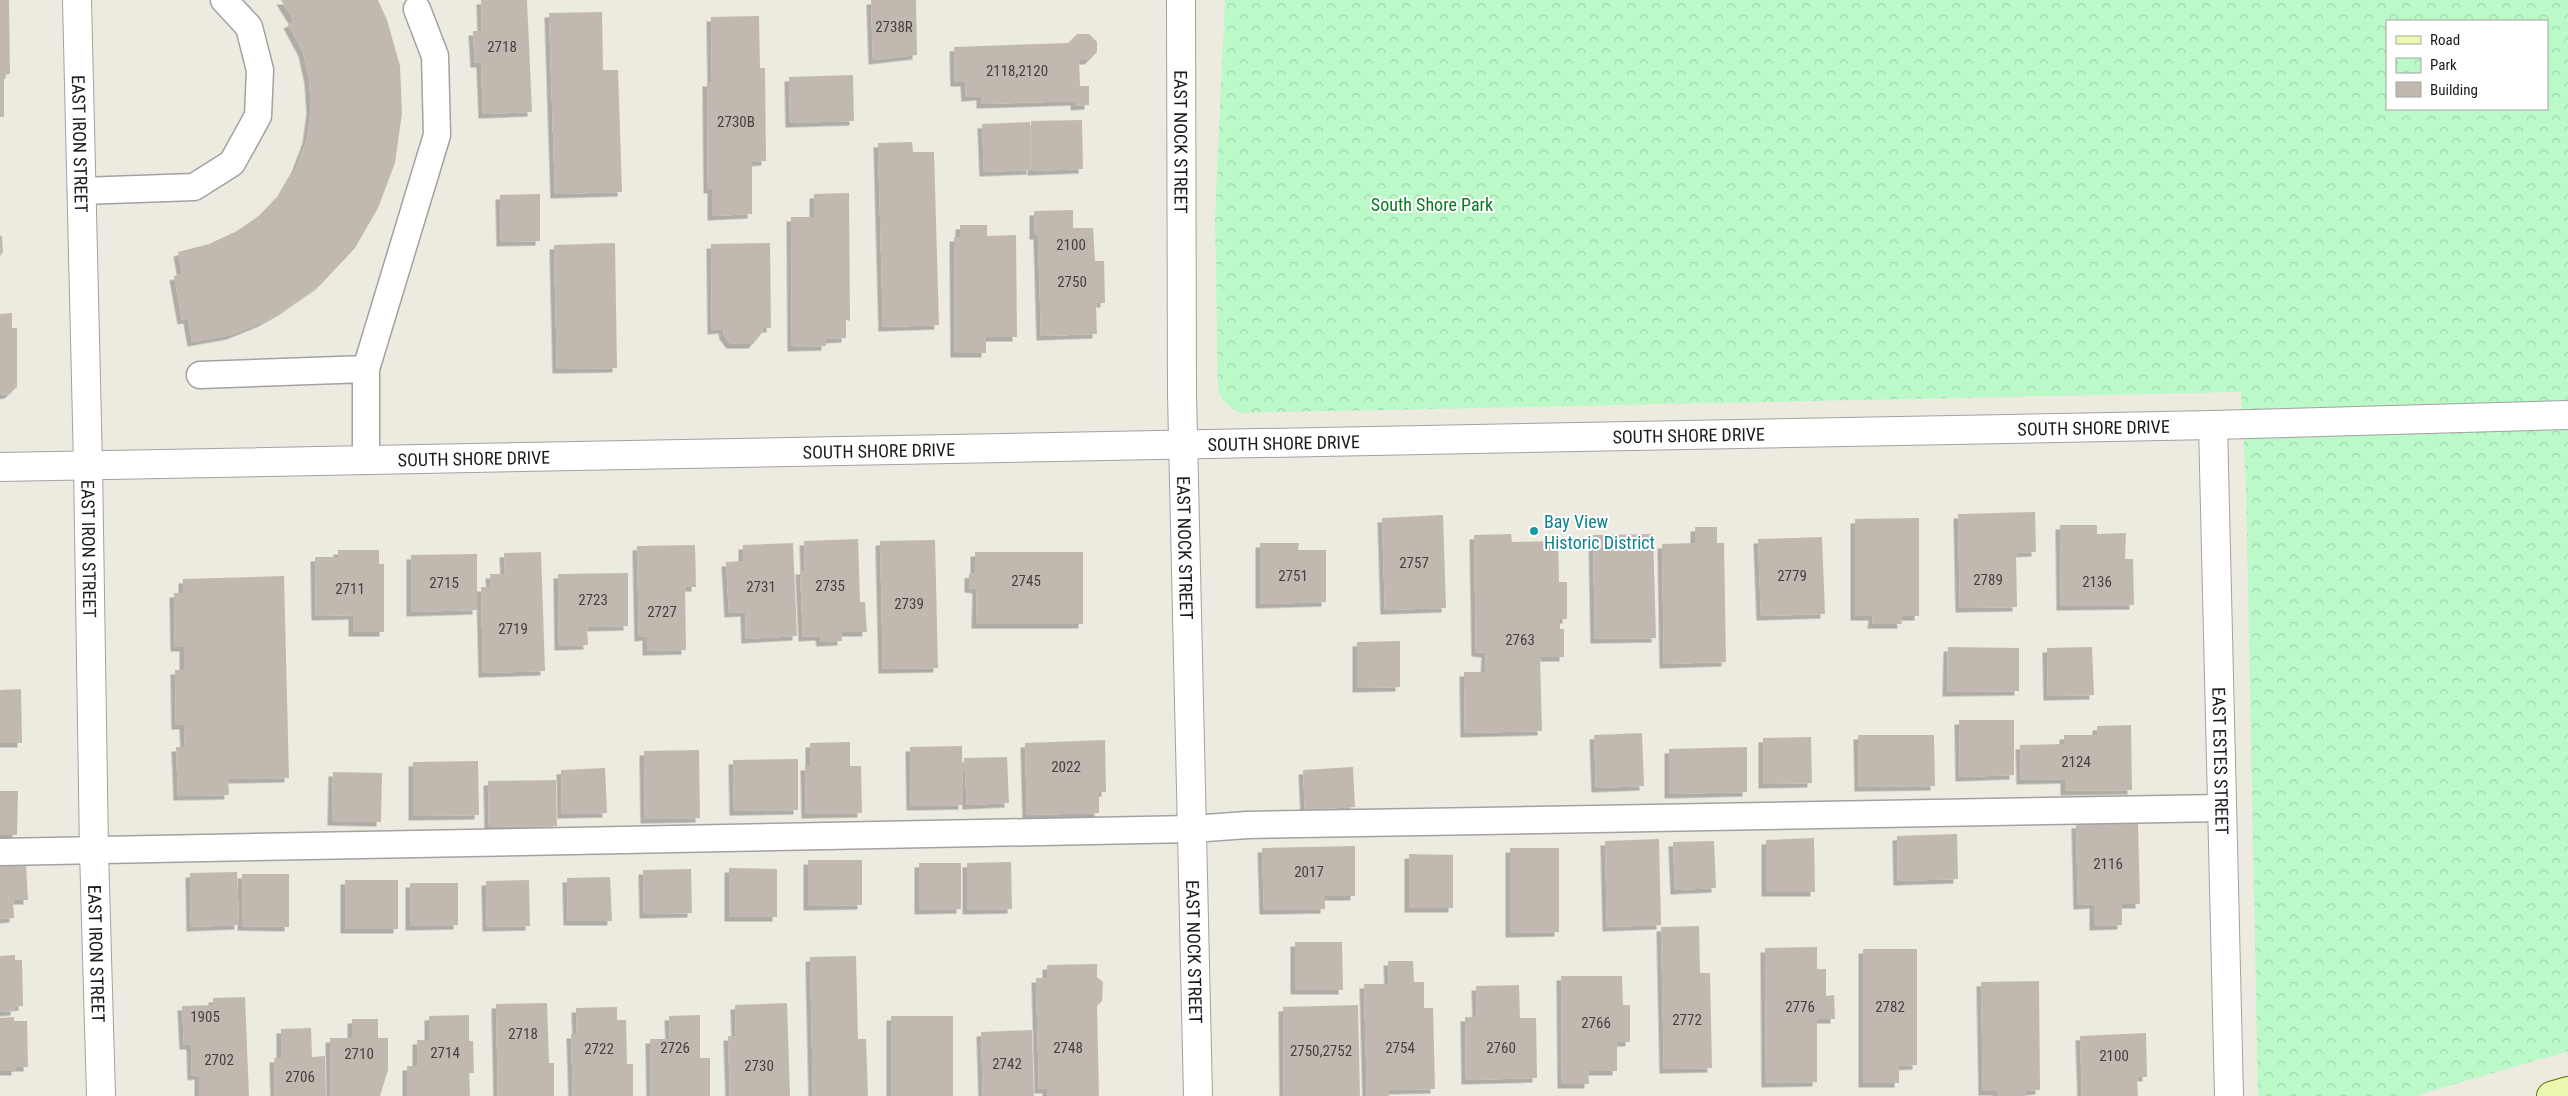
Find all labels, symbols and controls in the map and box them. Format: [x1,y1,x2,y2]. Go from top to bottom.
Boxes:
house number: 2738R [875,18,913,36]
legend [2386,20,2548,110]
text: Road [2430,31,2460,49]
house number: 2718 [487,38,517,56]
text: Park [2430,56,2457,74]
house number: 2118,2120 [986,62,1048,80]
street label: EAST NOCK STREET [1171,70,1192,214]
street label: EAST IRON STREET [68,75,93,213]
text: Building [2430,81,2478,99]
house number: 2730B [717,113,755,131]
park label: South Shore Park [1371,194,1493,215]
house number: 2100 [1056,236,1086,254]
house number: 2750 [1057,273,1087,291]
street label: SOUTH SHORE DRIVE [2017,415,2170,439]
street label: SOUTH SHORE DRIVE [1612,423,1765,447]
street label: SOUTH SHORE DRIVE [1207,431,1360,455]
street label: SOUTH SHORE DRIVE [802,438,955,462]
street label: SOUTH SHORE DRIVE [398,446,550,470]
street label: EAST NOCK STREET [1173,476,1198,620]
street label: EAST IRON STREET [78,480,101,618]
place label: Bay View Historic District [1544,511,1655,553]
marker: Bay View Historic District [1528,525,1540,537]
house number: 2757 [1399,554,1429,572]
house number: 2751 [1278,567,1308,585]
house number: 2779 [1777,567,1807,585]
house number: 2789 [1973,571,2003,589]
house number: 2745 [1011,572,1041,590]
house number: 2136 [2082,573,2112,591]
house number: 2715 [429,574,459,592]
house number: 2735 [815,577,845,595]
house number: 2731 [746,578,776,596]
house number: 2711 [335,580,365,598]
house number: 2723 [578,591,608,609]
house number: 2739 [894,595,924,613]
house number: 2727 [647,603,677,621]
house number: 2719 [498,620,528,638]
house number: 2763 [1505,631,1535,649]
street label: EAST ESTES STREET [2209,687,2233,835]
house number: 2124 [2061,753,2091,771]
house number: 2022 [1051,758,1081,776]
house number: 2116 [2093,855,2123,873]
house number: 2017 [1294,863,1324,881]
street label: EAST NOCK STREET [1183,880,1207,1024]
street label: EAST IRON STREET [84,885,109,1023]
house number: 2776 [1785,998,1815,1016]
house number: 2782 [1875,998,1905,1016]
house number: 1905 [190,1008,220,1026]
house number: 2772 [1672,1011,1702,1029]
house number: 2766 [1581,1014,1611,1032]
house number: 2718 [508,1025,538,1043]
house number: 2726 [660,1039,690,1057]
house number: 2748 [1053,1039,1083,1057]
house number: 2754 [1385,1039,1415,1057]
house number: 2760 [1486,1039,1516,1057]
house number: 2722 [584,1040,614,1058]
house number: 2750,2752 [1290,1042,1352,1060]
house number: 2714 [430,1044,460,1062]
house number: 2710 [344,1045,374,1063]
house number: 2100 [2099,1047,2129,1065]
house number: 2702 [204,1051,234,1069]
house number: 2742 [992,1055,1022,1073]
house number: 2730 [744,1057,774,1075]
house number: 2706 [285,1068,315,1086]

